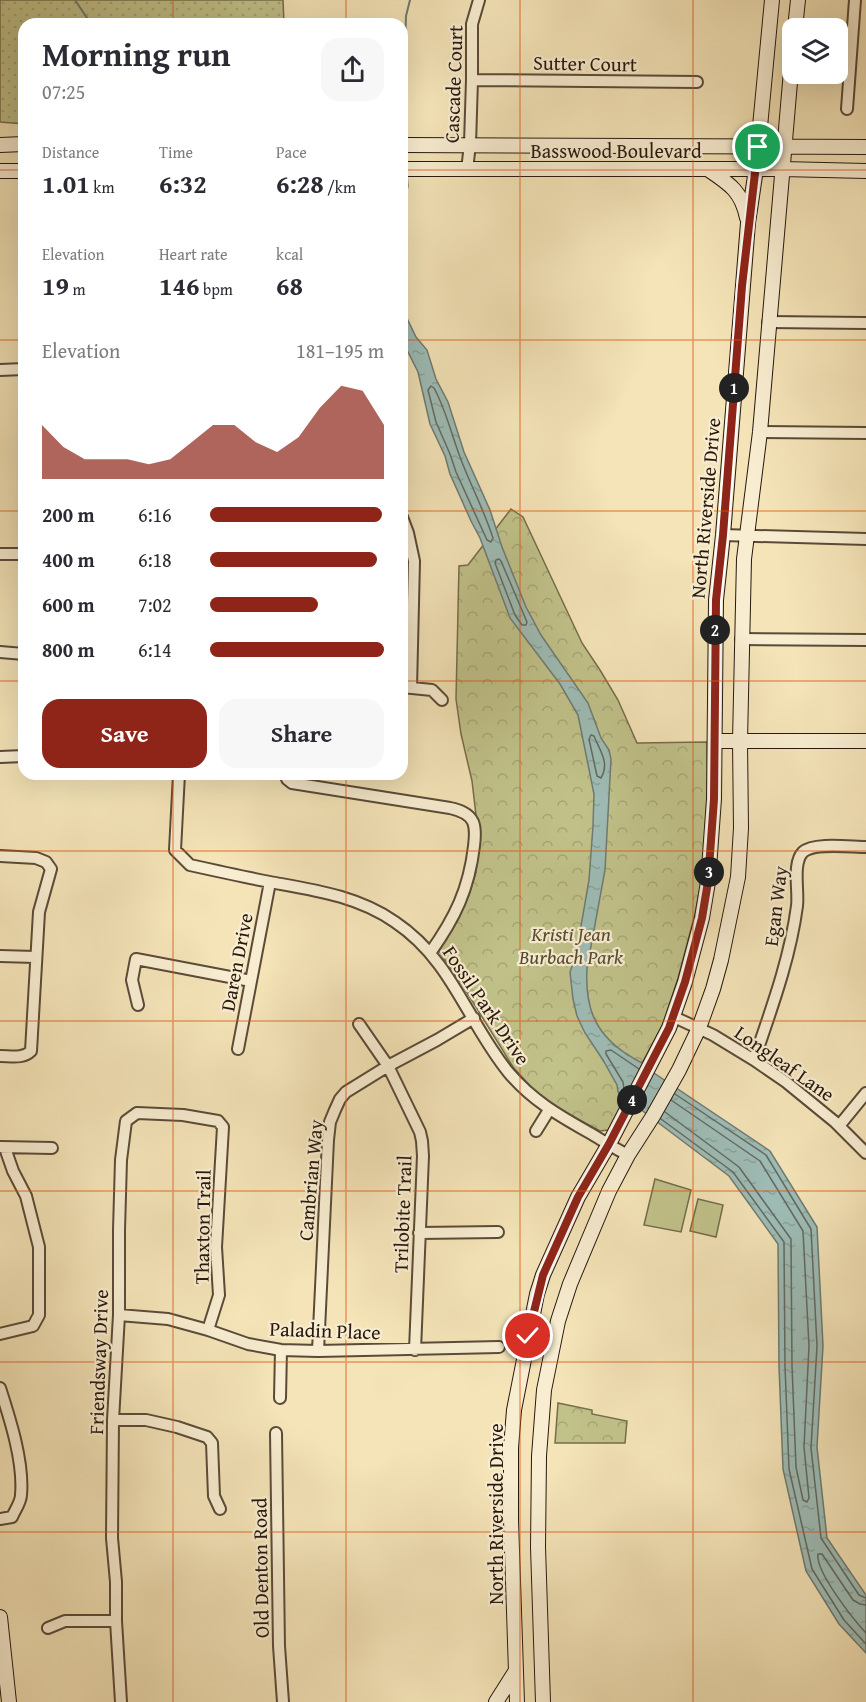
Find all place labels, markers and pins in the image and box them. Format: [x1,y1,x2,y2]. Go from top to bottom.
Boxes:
pin [732,121,783,172]
pin: 1 [719,373,749,403]
pin: 2 [700,615,730,645]
pin: 3 [694,857,724,887]
pin: 4 [617,1085,647,1115]
pin [502,1310,553,1361]

